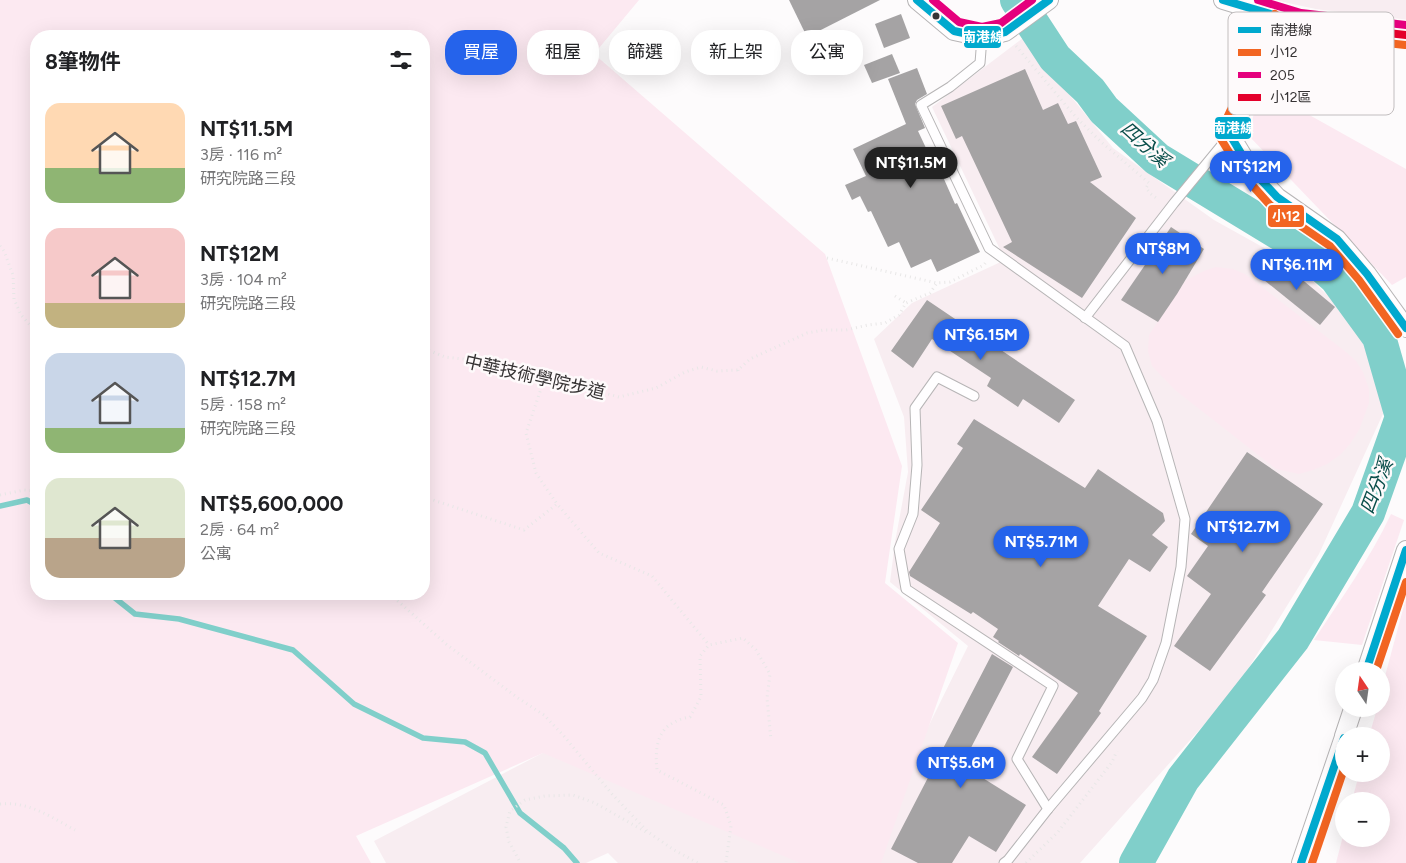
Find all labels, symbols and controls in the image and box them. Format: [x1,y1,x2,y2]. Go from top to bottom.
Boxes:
unlabelled marker [931,11,941,21]
legend [1228,12,1394,115]
text: 南港線 [1270,22,1312,39]
line badge: 南港線 [963,25,1002,49]
text: 南港線 [962,29,1004,46]
chip: 買屋 [445,30,517,75]
chip: 租屋 [527,30,599,75]
chip: 篩選 [609,30,681,75]
chip: 新上架 [691,30,781,75]
chip: 公寓 [791,30,863,75]
text: 小12 [1270,44,1298,61]
icon: filters [387,46,415,74]
text: 8筆物件 [45,49,121,74]
text: 205 [1270,67,1295,84]
text: 小12區 [1270,89,1312,106]
text: NT$11.5M [200,116,293,141]
line badge: 南港線 [1214,116,1252,140]
water label: 四分溪 [1116,117,1176,174]
text: 南港線 [1212,120,1254,137]
icon: home [85,123,145,183]
text: 3房 · 116 m² [200,145,282,164]
pin: NT$11.5M [859,146,963,189]
pin: NT$12M [1210,150,1292,193]
text: NT$11.5M [875,153,947,172]
text: NT$12M [1221,157,1281,176]
text: 研究院路三段 [200,169,296,188]
line badge: 小12 [1267,204,1305,228]
text: 小12 [1272,208,1300,225]
pin: NT$8M [1128,232,1198,275]
text: NT$8M [1136,239,1190,258]
text: NT$12M [200,241,279,266]
icon: home [85,248,145,308]
pin: NT$6.11M [1245,248,1349,291]
text: NT$6.11M [1261,255,1333,274]
text: 3房 · 104 m² [200,270,287,289]
text: 研究院路三段 [200,294,296,313]
pin: NT$6.15M [929,318,1033,361]
text: NT$6.15M [944,325,1018,344]
street label: 中華技術學院步道 [462,350,608,404]
text: NT$12.7M [200,366,296,391]
icon: home [85,373,145,433]
text: 5房 · 158 m² [200,395,286,414]
text: 研究院路三段 [200,419,296,438]
water label: 四分溪 [1356,453,1398,517]
text: NT$5,600,000 [200,491,343,516]
icon: home [85,498,145,558]
pin: NT$12.7M [1191,510,1295,553]
text: NT$12.7M [1206,517,1280,536]
text: 2房 · 64 m² [200,520,279,539]
pin: NT$5.71M [989,526,1093,568]
text: NT$5.71M [1004,532,1078,551]
text: 公寓 [200,544,232,563]
north arrow [1335,662,1390,718]
map controls [1335,662,1390,847]
button: + [1335,727,1390,782]
pin: NT$5.6M [915,746,1007,789]
text: NT$5.6M [928,753,994,772]
button: − [1335,792,1390,847]

